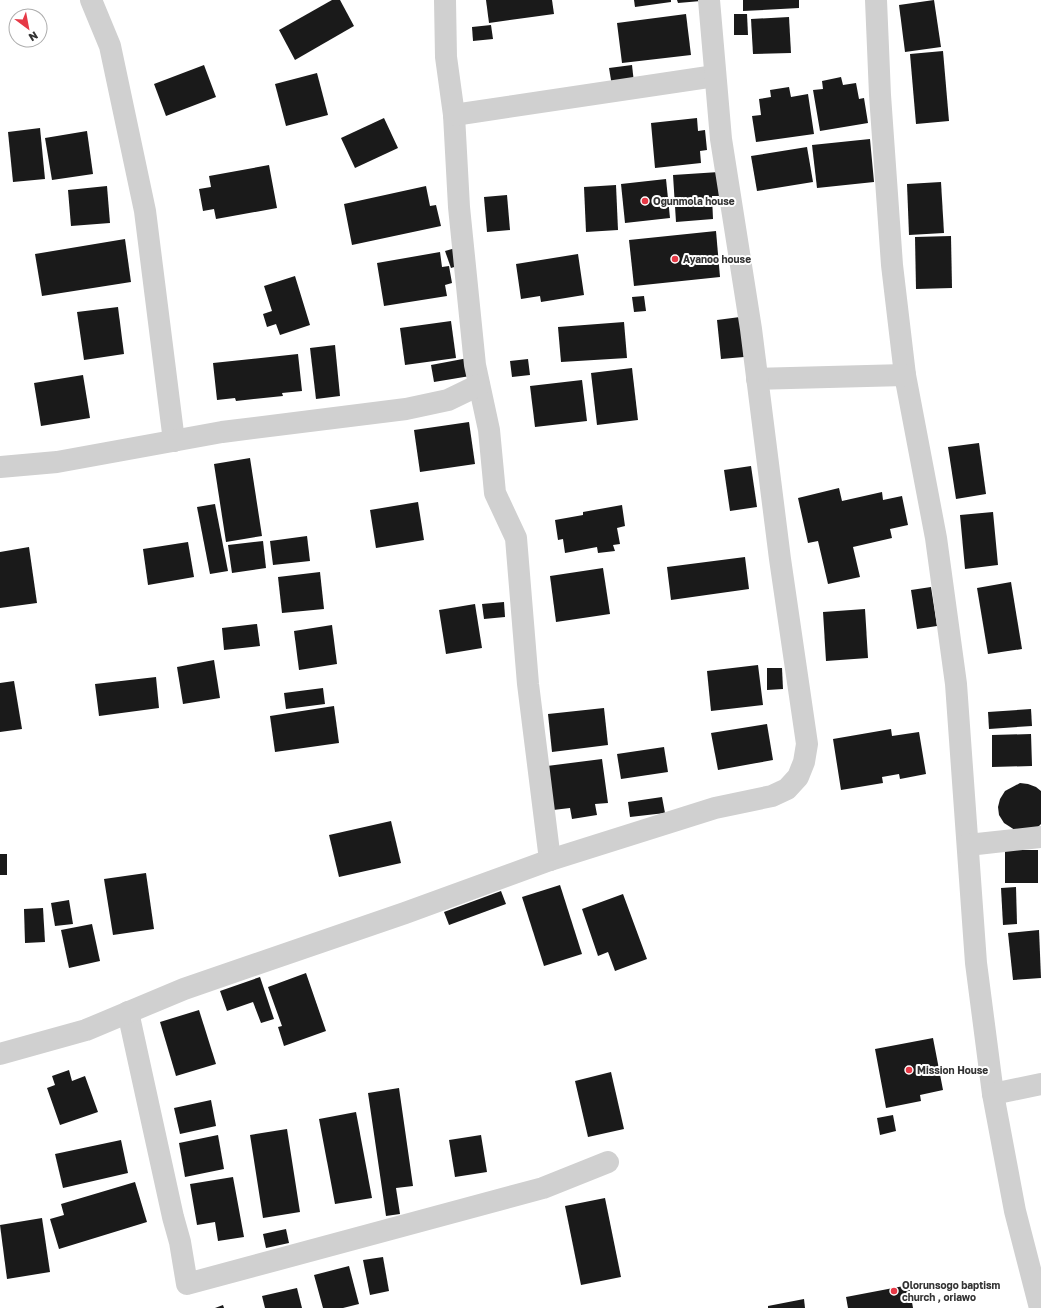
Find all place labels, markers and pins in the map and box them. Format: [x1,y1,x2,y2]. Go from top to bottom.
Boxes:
place label: Ogunmola house [653,195,735,207]
marker: Ogunmola house [640,196,650,206]
place label: Ayanoo house [683,253,751,265]
marker: Ayanoo house [670,254,680,264]
place label: Mission House [917,1064,988,1076]
marker: Mission House [904,1065,914,1075]
place label: Olorunsogo baptism church , oriawo [902,1279,1001,1303]
marker: Olorunsogo baptism church , oriawo [889,1286,899,1296]

